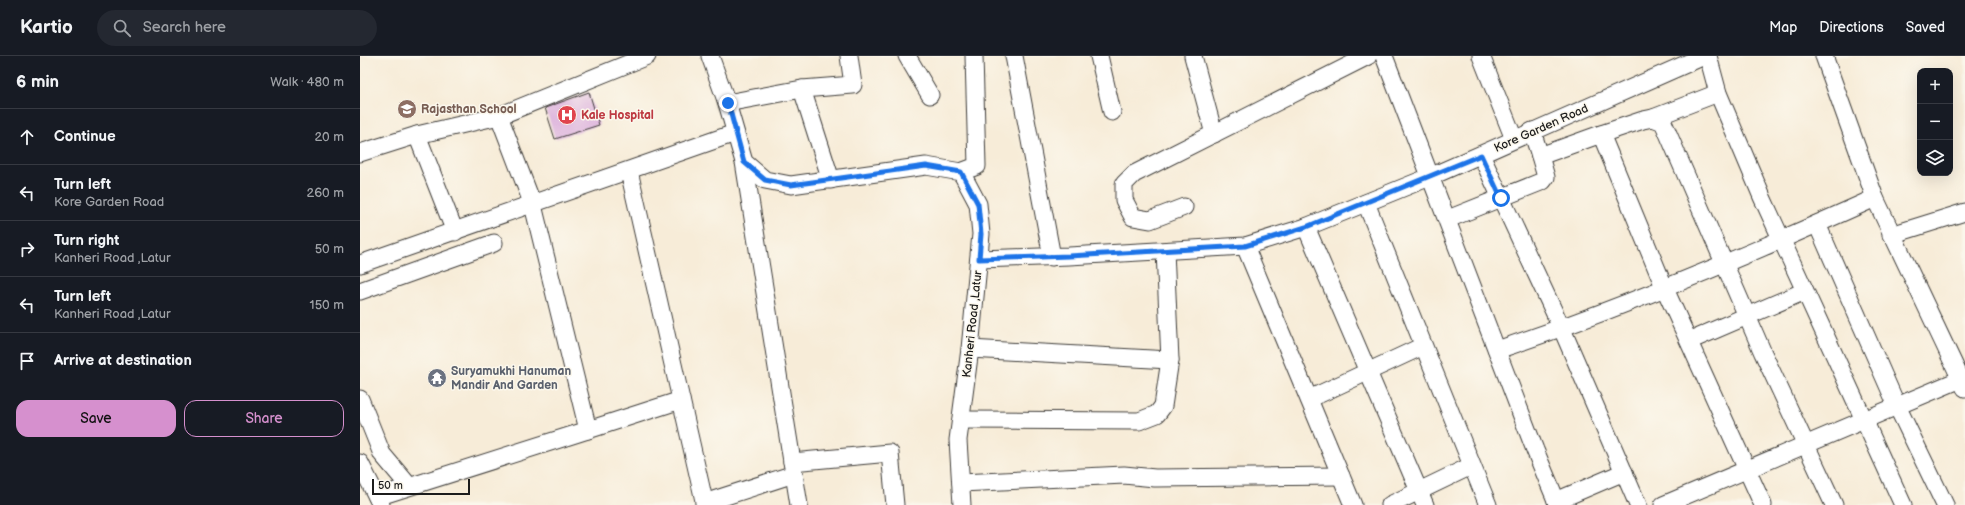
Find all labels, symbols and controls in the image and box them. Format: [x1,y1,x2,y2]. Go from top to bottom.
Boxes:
search box [97,10,377,46]
text: Kartio [20,16,73,39]
icon: search [111,17,133,39]
text: Search here [143,18,226,37]
text: Map [1769,19,1797,36]
text: Directions [1819,19,1884,36]
text: Saved [1906,19,1945,36]
map controls [1917,68,1953,176]
button: + [1917,68,1953,104]
text: 6 min [16,72,59,92]
text: Walk · 480 m [270,74,344,90]
route end [719,94,737,112]
school or university icon: Rajasthan School [396,98,418,120]
street label: Kore Garden Road [1492,101,1591,156]
place label: Rajasthan School [421,102,517,117]
hospital icon: Kale Hospital [556,104,578,126]
button: − [1917,104,1953,140]
place label: Kale Hospital [581,108,654,123]
icon: ahead [16,126,38,148]
text: Continue [54,127,116,146]
text: 20 m [314,129,344,145]
button: layers [1917,140,1953,176]
text: Turn left [54,175,111,194]
icon: left [16,182,38,204]
text: 260 m [306,185,344,201]
route start [1492,189,1510,207]
text: Kore Garden Road [54,194,164,210]
text: Turn right [54,231,119,250]
icon: right [16,238,38,260]
text: 50 m [315,241,344,257]
text: Kanheri Road ,Latur [54,250,171,266]
street label: Kanheri Road ,Latur [959,269,986,378]
text: Turn left [54,287,111,306]
icon: left [16,294,38,316]
text: 150 m [310,297,344,313]
text: Kanheri Road ,Latur [54,306,171,322]
icon: arrive [16,350,38,372]
text: Arrive at destination [54,351,192,370]
place label: Suryamukhi Hanuman Mandir And Garden [451,364,571,393]
temple icon: Suryamukhi Hanuman Mandir And Garden [426,367,448,389]
button: Save [16,400,176,437]
button: Share [184,400,344,437]
scale bar [372,477,470,496]
text: 50 m [378,479,403,492]

